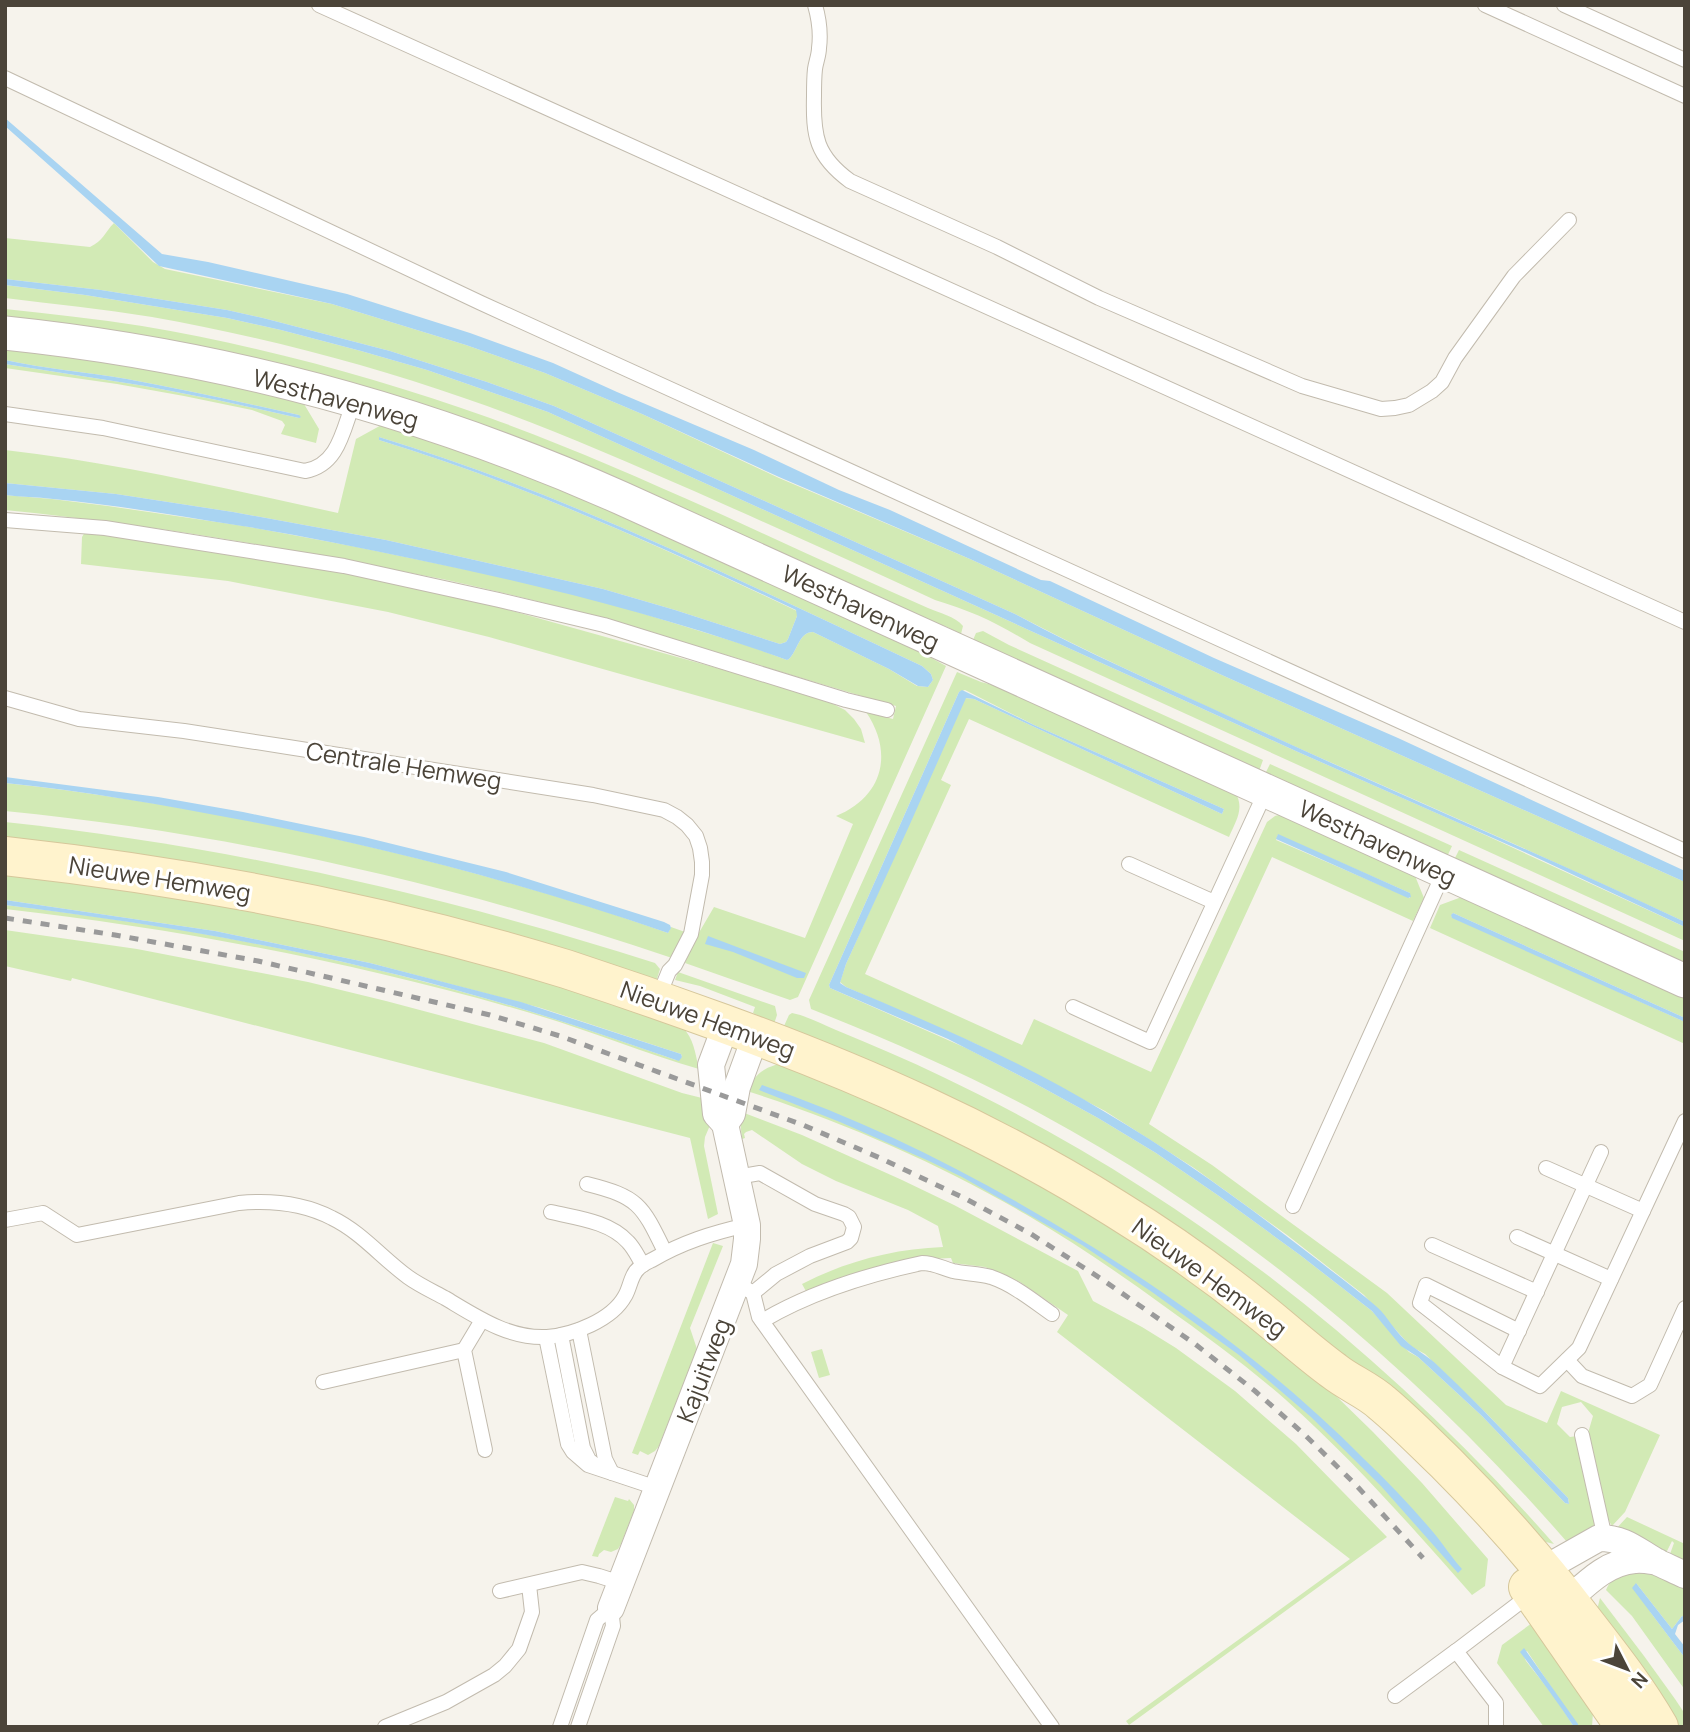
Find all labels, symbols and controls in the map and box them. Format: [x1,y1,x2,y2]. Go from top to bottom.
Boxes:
street label: Westhavenweg [250,360,422,436]
street label: Westhavenweg [777,556,945,658]
street label: Centrale Hemweg [304,733,504,797]
street label: Westhavenweg [1294,791,1462,893]
street label: Nieuwe Hemweg [67,847,253,909]
street label: Nieuwe Hemweg [616,972,800,1066]
street label: Nieuwe Hemweg [1126,1210,1294,1344]
street label: Kajuitweg [668,1313,738,1427]
north arrow [1592,1634,1662,1704]
text: N [1625,1667,1654,1694]

